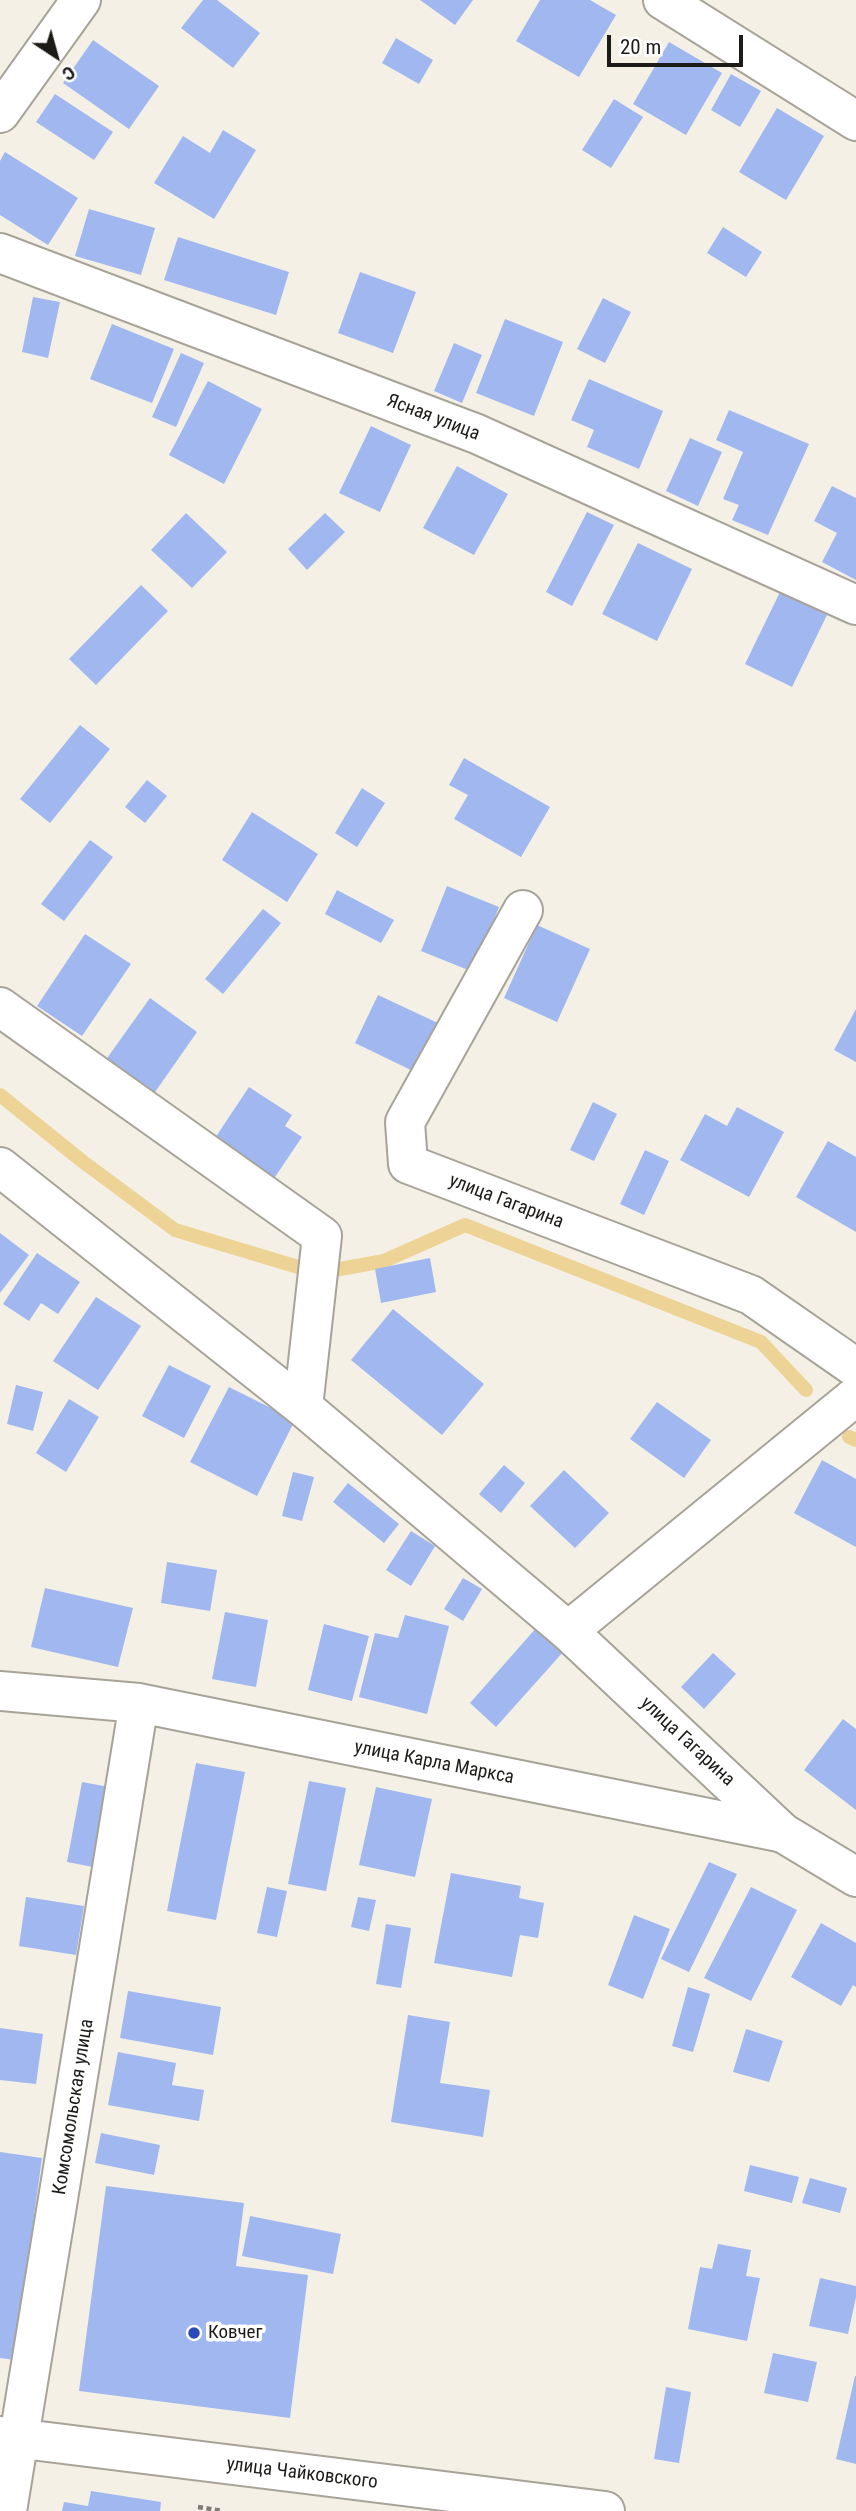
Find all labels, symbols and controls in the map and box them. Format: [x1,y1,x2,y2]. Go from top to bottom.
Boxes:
north arrow [21,21,91,91]
scale bar [611,21,748,65]
text: 20 m [620,35,661,59]
text: С [58,61,80,86]
street label: Ясная улица [383,390,483,446]
street label: улица Гагарина [446,1170,566,1234]
street label: улица Гагарина [635,1692,739,1792]
street label: улица Карла Маркса [352,1736,516,1790]
street label: Комсомольская улица [49,2018,99,2196]
place label: Ковчег [208,2322,263,2344]
marker: Ковчег [186,2325,202,2341]
street label: улица Чайковского [225,2453,379,2495]

